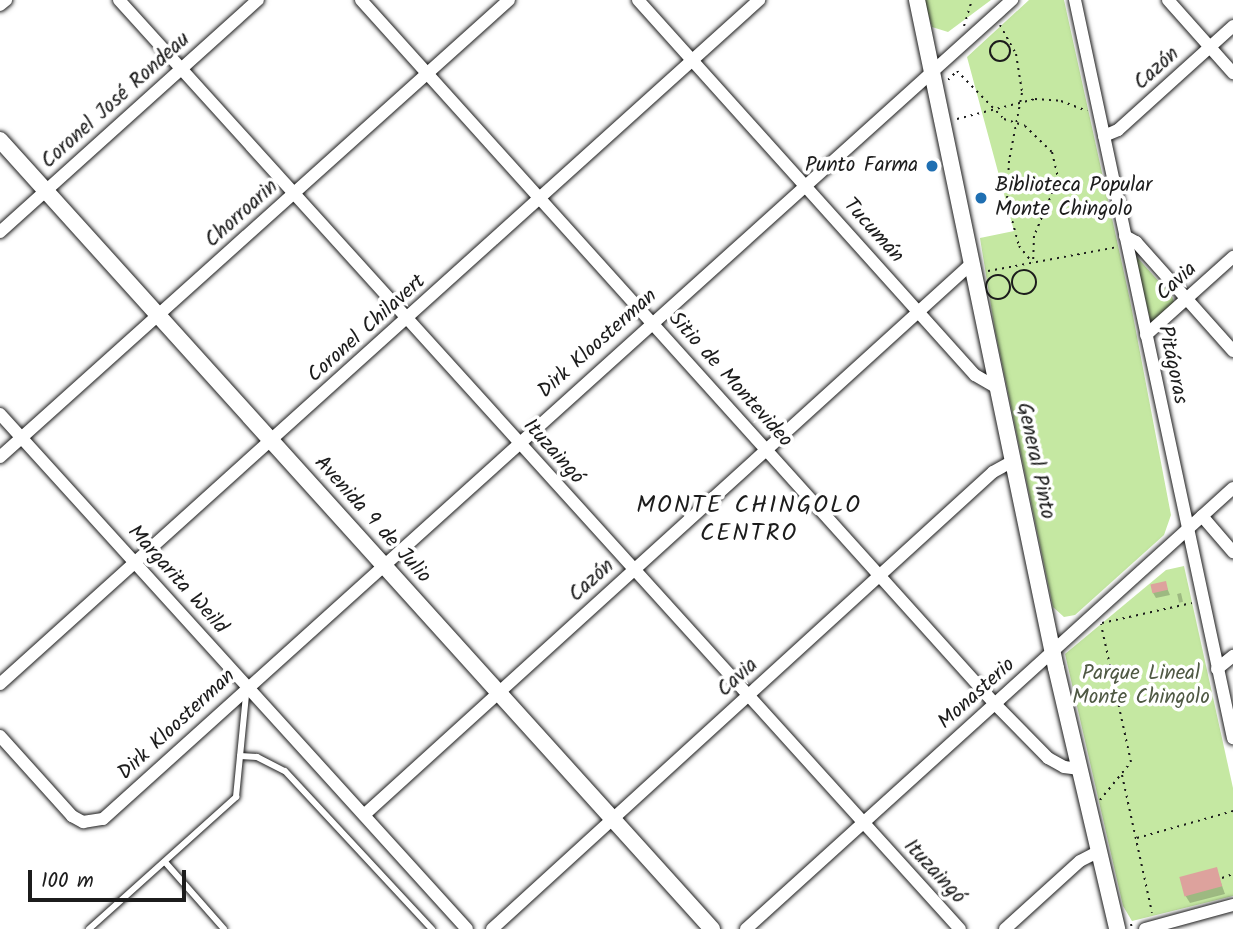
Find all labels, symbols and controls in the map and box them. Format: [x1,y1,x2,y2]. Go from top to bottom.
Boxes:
street label: Coronel José Rondeau [36,28,196,174]
street label: Cazón [1129,42,1185,96]
place label: Punto Farma [805,153,918,179]
marker: Punto Farma [924,158,940,174]
place label: Biblioteca Popular Monte Chingolo [995,173,1152,223]
street label: Chorroarin [200,175,284,253]
marker: Biblioteca Popular Monte Chingolo [973,190,989,206]
street label: Tucumán [837,193,909,269]
street label: Cavia [1151,257,1203,307]
street label: Coronel Chilavert [303,269,431,389]
street label: Dirk Kloosterman [533,284,663,404]
street label: Sitio de Montevideo [663,307,797,453]
street label: Pitágoras [1151,323,1193,407]
street label: General Pinto [1010,400,1060,522]
street label: Ituzaingó [517,414,589,490]
street label: Avenida 9 de Julio [308,451,436,589]
district label: MONTE CHINGOLO CENTRO [638,492,860,548]
street label: Margarita Weild [121,520,233,640]
street label: Cazón [564,554,620,608]
street label: Cavia [712,653,764,703]
street label: Monasterio [933,653,1021,735]
park label: Parque Lineal Monte Chingolo [1072,661,1210,711]
street label: Dirk Kloosterman [113,664,241,786]
street label: Ituzaingó [898,834,970,910]
scale bar [32,856,189,900]
text: 100 m [41,865,94,898]

